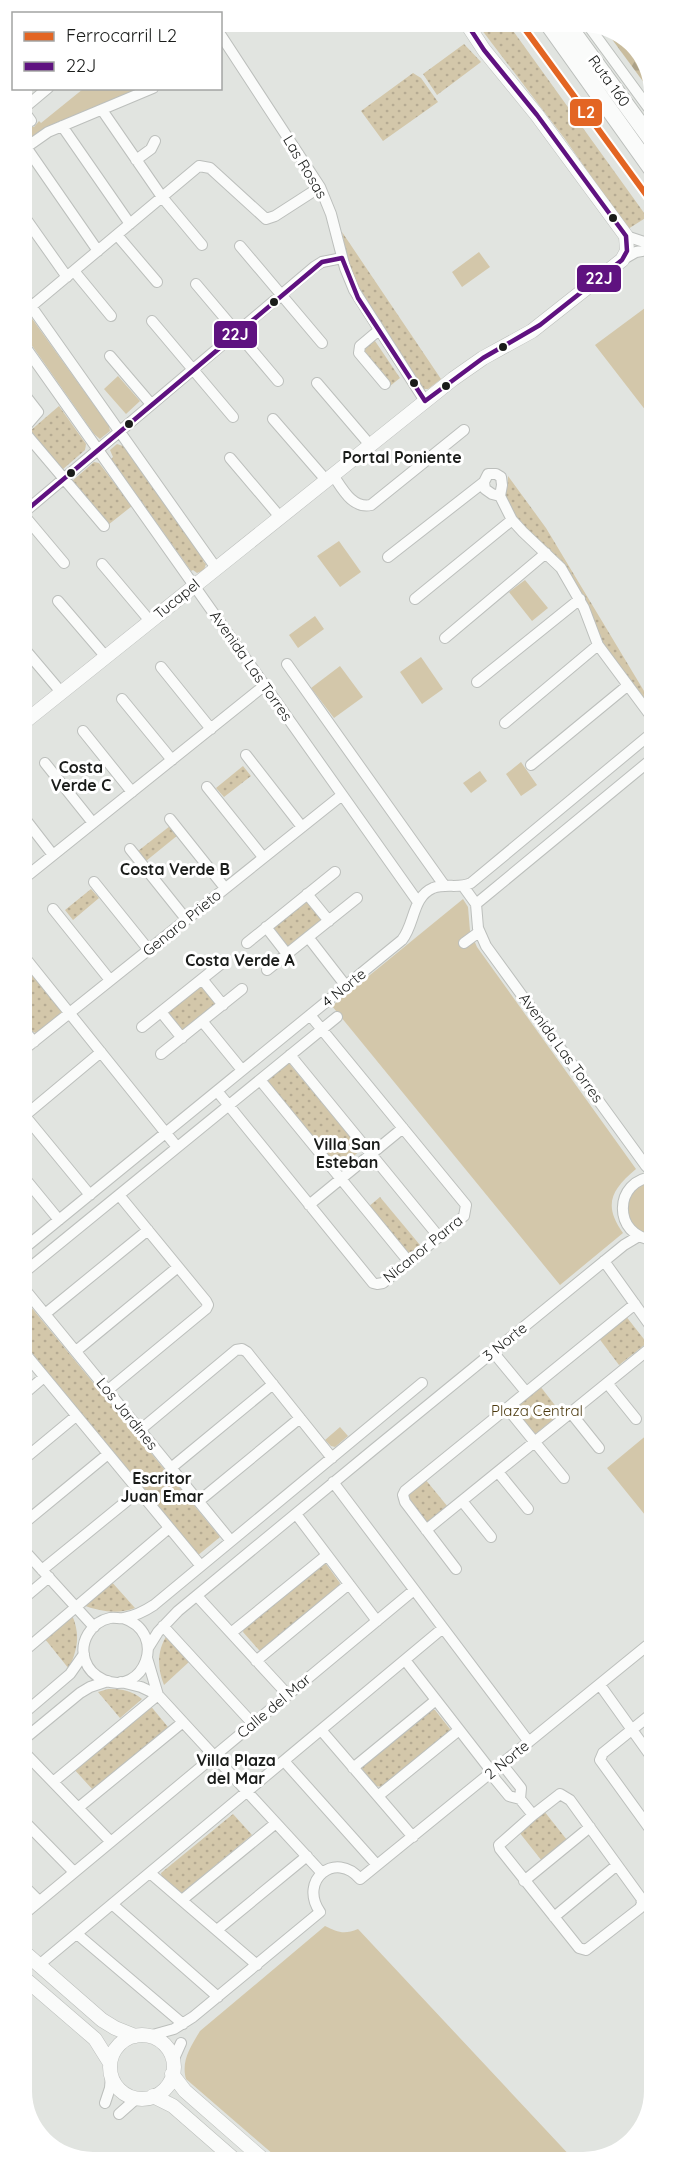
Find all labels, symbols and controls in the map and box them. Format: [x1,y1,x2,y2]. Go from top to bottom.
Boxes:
legend [12,12,222,90]
text: Ferrocarril L2 [66,24,177,47]
street label: Ruta 160 [584,51,635,110]
text: 22J [66,54,96,77]
line badge: L2 [569,98,603,127]
text: L2 [577,102,595,122]
street label: Las Rosas [279,132,332,202]
unlabelled marker [607,212,619,224]
line badge: 22J [576,264,622,293]
text: 22J [585,268,613,288]
unlabelled marker [268,296,280,308]
line badge: 22J [213,320,258,349]
text: 22J [221,324,249,344]
unlabelled marker [497,341,509,353]
unlabelled marker [408,377,420,389]
unlabelled marker [440,380,452,392]
unlabelled marker [123,418,135,430]
district label: Portal Poniente [342,447,462,467]
unlabelled marker [65,467,77,479]
street label: Tucapel [150,574,204,623]
street label: Avenida Las Torres [206,607,297,725]
district label: Costa Verde C [51,757,111,795]
district label: Costa Verde B [120,859,230,879]
street label: Genaro Prieto [139,885,225,960]
district label: Costa Verde A [185,950,296,970]
street label: 4 Norte [318,964,370,1011]
street label: Avenida Las Torres [515,989,608,1106]
district label: Villa San Esteban [314,1134,380,1172]
street label: Nicanor Parra [379,1211,466,1287]
street label: 3 Norte [479,1318,531,1365]
street label: Los Jardines [92,1374,162,1454]
park label: Plaza Central [491,1401,583,1420]
district label: Escritor Juan Emar [120,1468,204,1506]
street label: Calle del Mar [233,1669,315,1742]
street label: 2 Norte [481,1736,533,1783]
district label: Villa Plaza del Mar [196,1750,276,1788]

